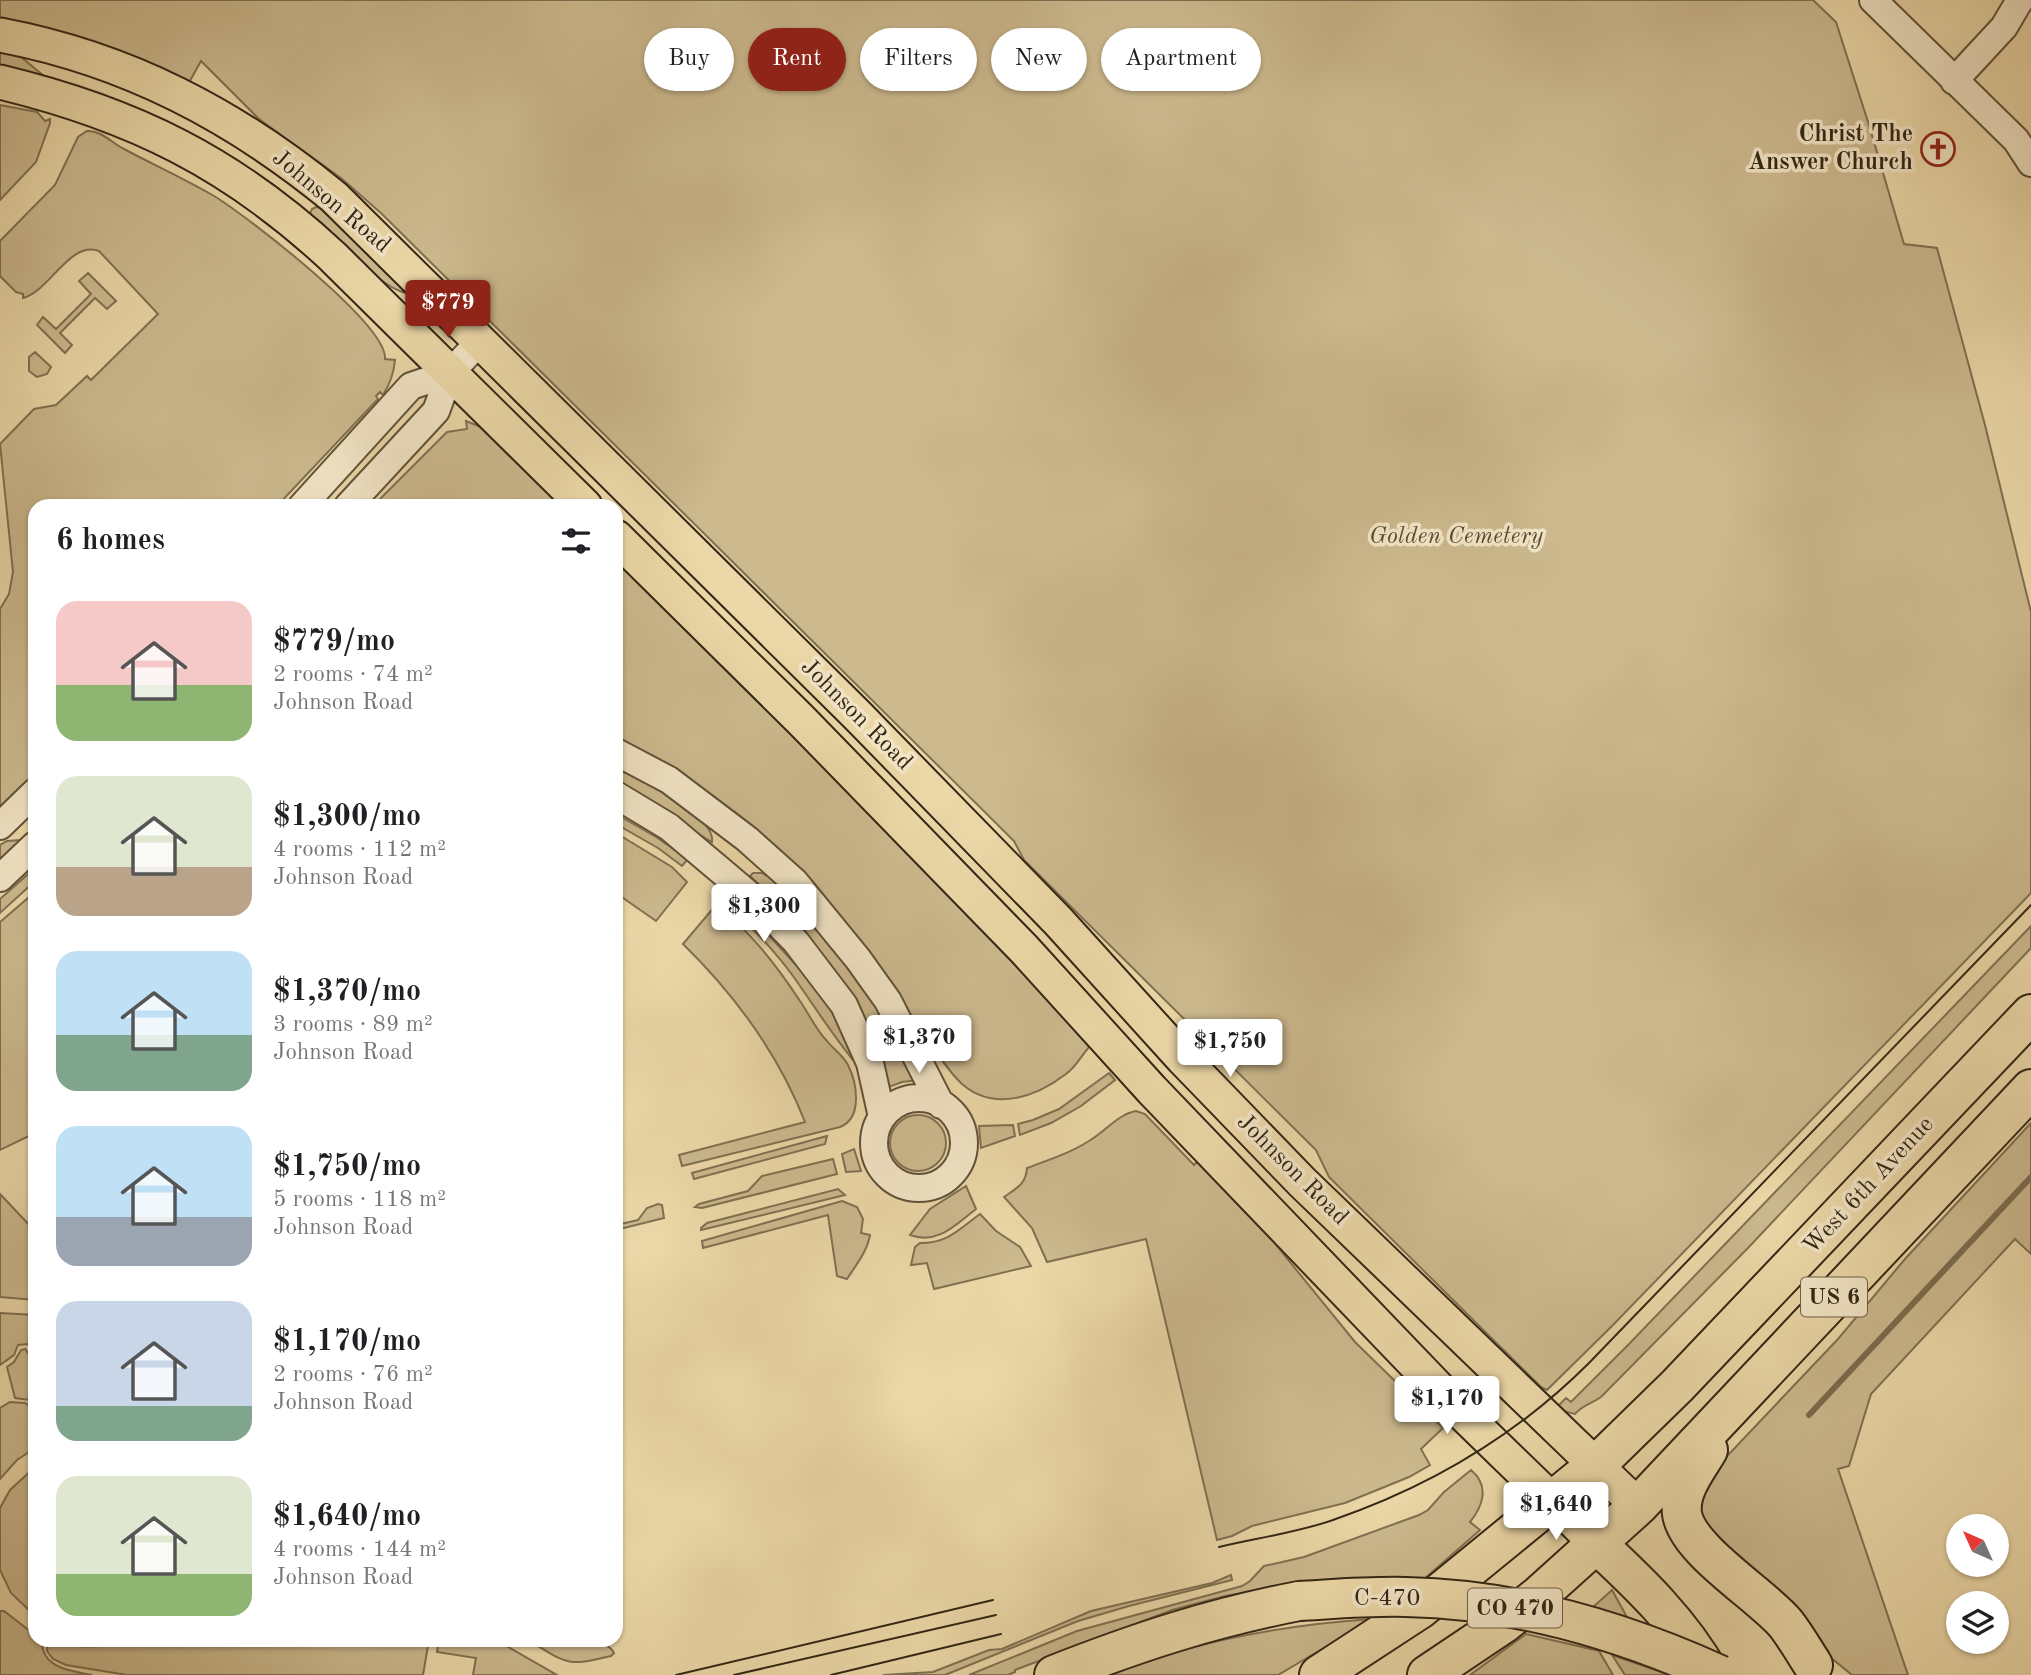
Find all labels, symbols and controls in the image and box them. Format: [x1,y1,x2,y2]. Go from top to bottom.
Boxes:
chip: Buy [644,28,734,91]
chip: Rent [748,28,846,91]
chip: Filters [860,28,977,91]
chip: New [991,28,1087,91]
chip: Apartment [1101,28,1261,91]
place label: Christ The Answer Church [1748,123,1913,175]
church icon: Christ The Answer Church [1919,130,1957,168]
street label: Johnson Road [267,146,395,258]
pin: $779 [407,280,489,340]
text: $779 [421,291,475,314]
icon: filters [557,522,595,560]
park label: Golden Cemetery [1369,525,1544,549]
text: 6 homes [56,526,165,556]
text: $779/mo [273,627,395,657]
icon: home [112,629,196,713]
street label: Johnson Road [796,655,916,775]
text: 2 rooms · 74 m² [273,663,433,686]
text: Johnson Road [273,691,413,714]
text: $1,300/mo [273,802,421,832]
icon: home [112,804,196,888]
text: 4 rooms · 112 m² [273,838,446,861]
text: Johnson Road [273,866,413,889]
pin: $1,300 [707,884,821,944]
text: $1,300 [727,895,801,918]
text: $1,370/mo [273,977,421,1007]
icon: home [112,979,196,1063]
text: 3 rooms · 89 m² [273,1013,433,1036]
pin: $1,370 [862,1016,976,1075]
pin: $1,750 [1173,1020,1287,1079]
text: $1,370 [882,1026,956,1049]
text: $1,750 [1193,1030,1267,1053]
text: Johnson Road [273,1041,413,1064]
street label: Johnson Road [1232,1110,1352,1230]
street label: West 6th Avenue [1799,1113,1939,1259]
text: $1,750/mo [273,1152,421,1182]
icon: home [112,1154,196,1238]
text: 5 rooms · 118 m² [273,1188,446,1211]
text: Johnson Road [273,1216,413,1239]
road number: US 6 [1801,1278,1867,1316]
text: $1,170/mo [273,1327,421,1357]
icon: home [112,1329,196,1413]
text: 2 rooms · 76 m² [273,1363,433,1386]
pin: $1,170 [1390,1376,1504,1436]
text: $1,170 [1410,1387,1484,1410]
text: Johnson Road [273,1391,413,1414]
pin: $1,640 [1499,1482,1613,1542]
text: $1,640 [1519,1493,1593,1516]
text: $1,640/mo [273,1502,421,1532]
icon: home [112,1504,196,1588]
north arrow [1946,1514,2009,1577]
map controls [1946,1514,2009,1654]
text: 4 rooms · 144 m² [273,1538,446,1561]
text: Johnson Road [273,1566,413,1589]
street label: C-470 [1354,1587,1420,1611]
road number: CO 470 [1468,1588,1562,1628]
button: layers [1946,1591,2009,1654]

